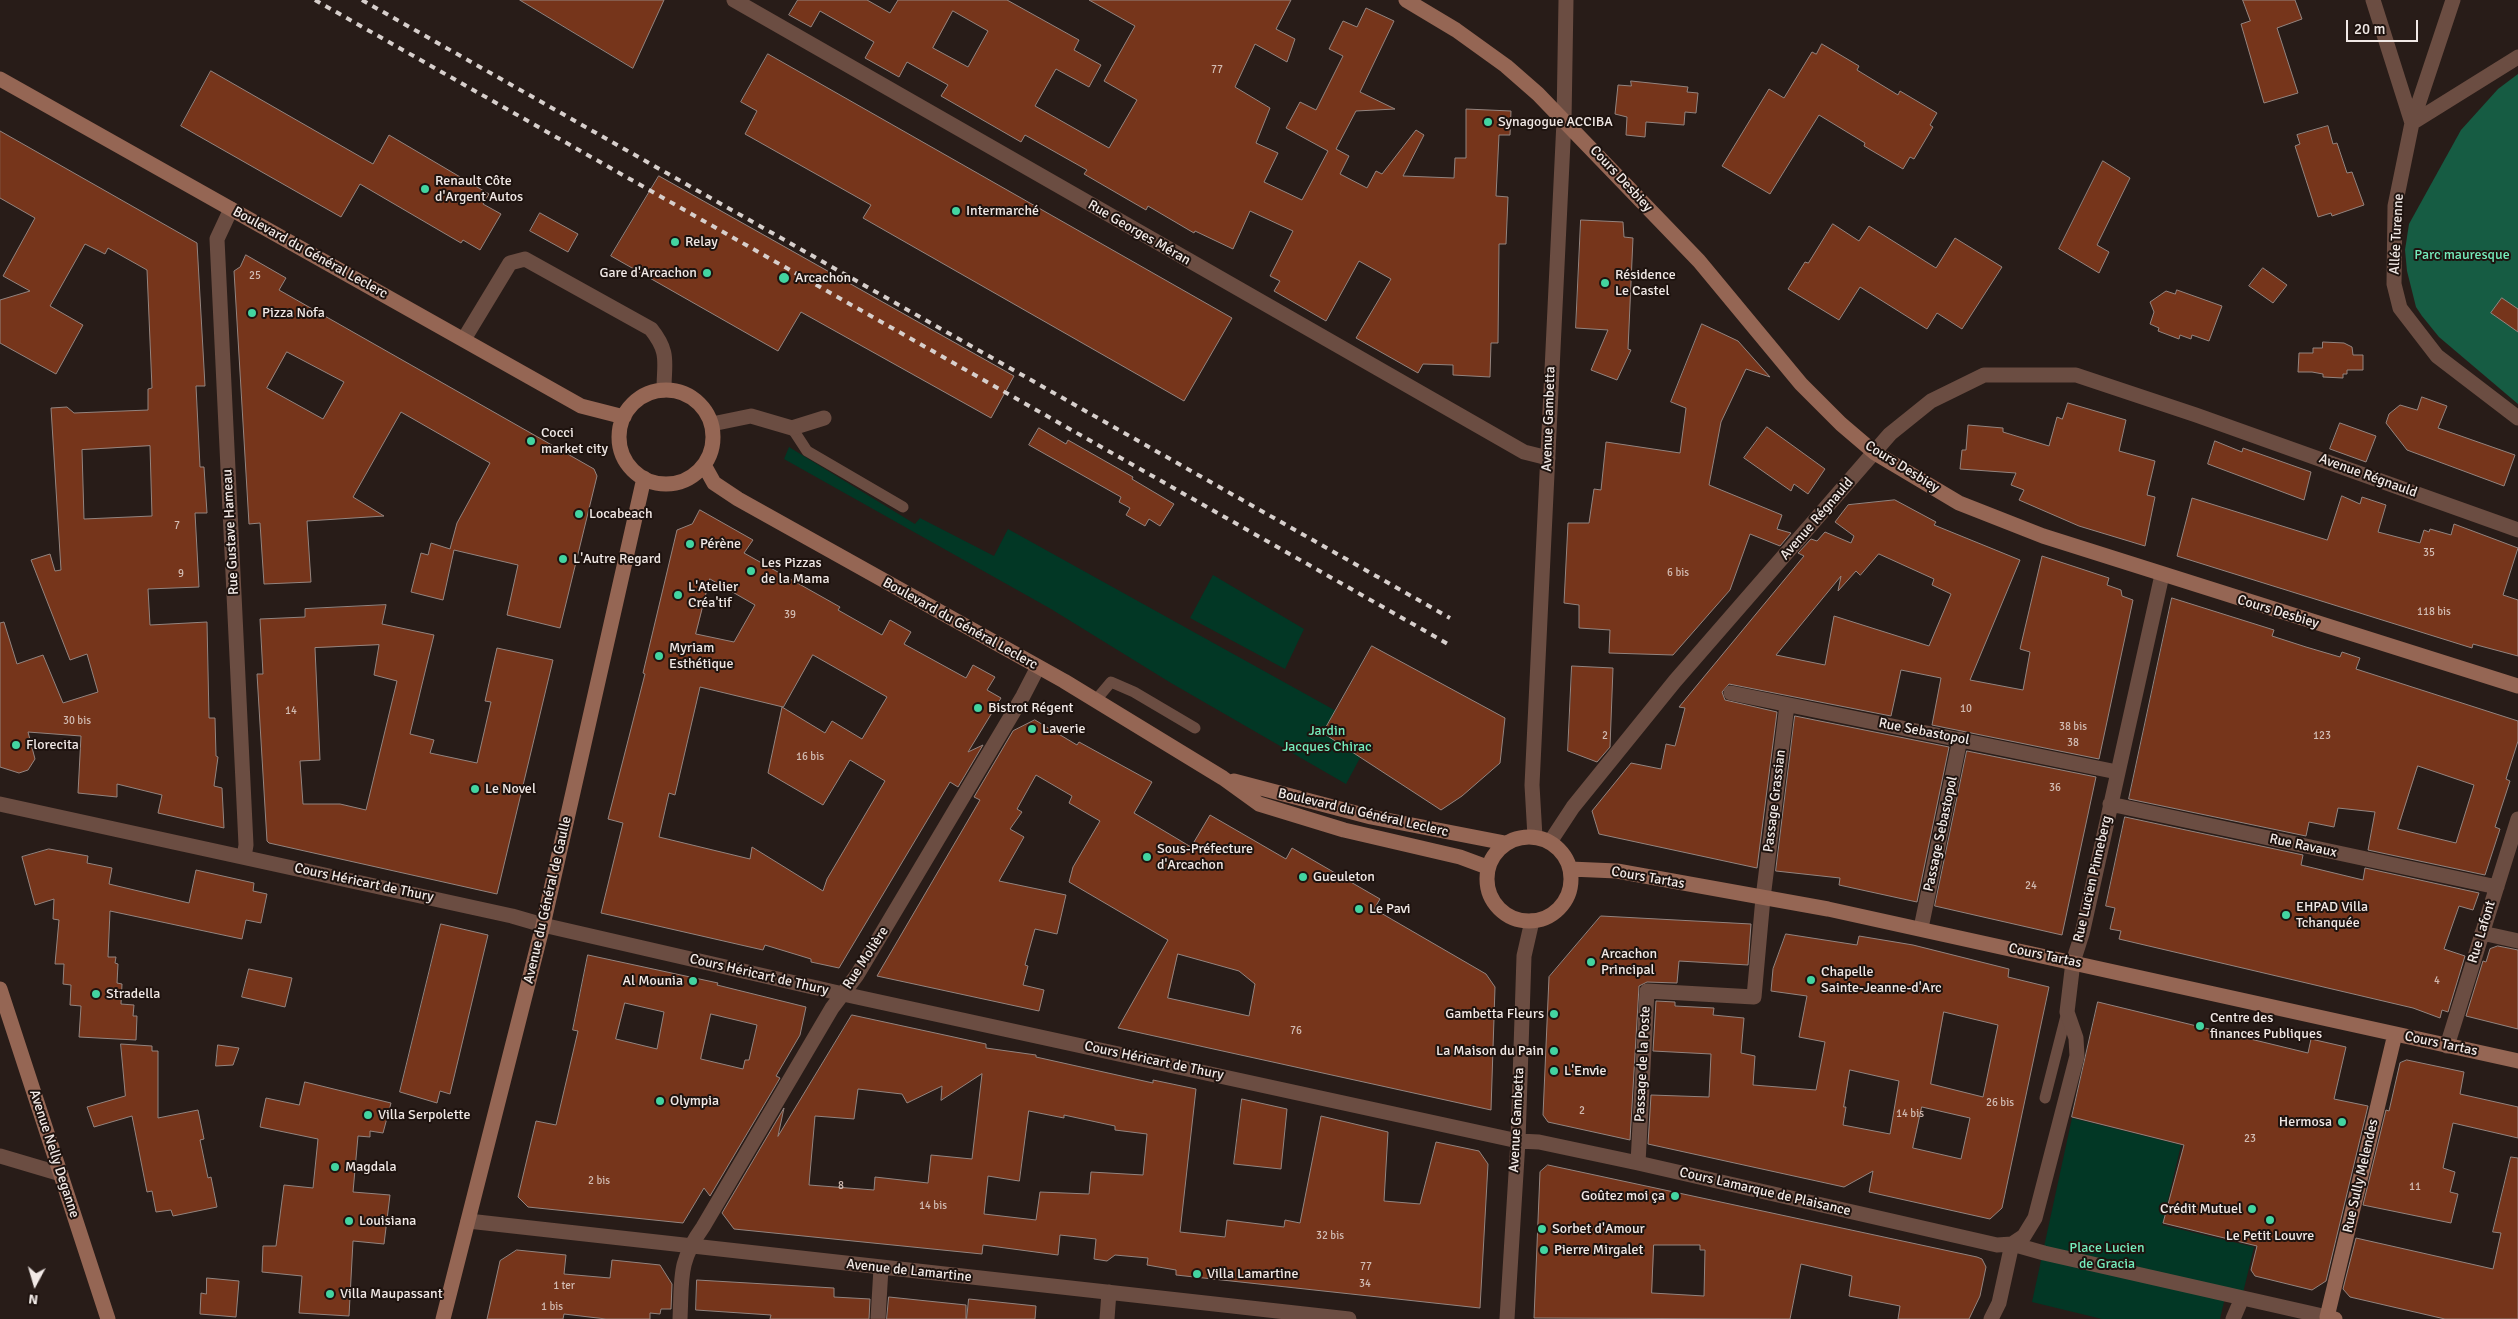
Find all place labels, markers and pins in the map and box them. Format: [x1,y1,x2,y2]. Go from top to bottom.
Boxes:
place label: Synagogue ACCIBA [1498,114,1613,130]
marker: Synagogue ACCIBA [1482,116,1494,128]
place label: Renault Côte d'Argent Autos [435,173,523,206]
marker: Renault Côte d'Argent Autos [419,183,431,195]
place label: Intermarché [966,203,1039,219]
marker: Intermarché [950,205,962,217]
place label: Relay [685,234,718,250]
marker: Relay [669,236,681,248]
place label: Gare d'Arcachon [599,265,697,281]
marker: Gare d'Arcachon [701,267,713,279]
place label: Résidence Le Castel [1615,267,1676,300]
place label: Arcachon [795,270,851,286]
marker: Arcachon [777,271,791,285]
marker: Résidence Le Castel [1599,277,1611,289]
place label: Pizza Nofa [262,305,325,321]
marker: Pizza Nofa [246,307,258,319]
place label: Cocci market city [541,425,608,458]
marker: Cocci market city [525,435,537,447]
place label: Locabeach [589,506,653,522]
marker: Locabeach [573,508,585,520]
place label: Pérène [700,536,741,552]
marker: Pérène [684,538,696,550]
place label: L'Autre Regard [573,551,661,567]
marker: L'Autre Regard [557,553,569,565]
place label: Les Pizzas de la Mama [761,555,829,588]
marker: Les Pizzas de la Mama [745,565,757,577]
place label: L'Atelier Créa'tif [688,579,738,612]
marker: L'Atelier Créa'tif [672,589,684,601]
place label: Myriam Esthétique [669,640,733,672]
marker: Myriam Esthétique [653,650,665,662]
place label: Bistrot Régent [988,700,1073,716]
marker: Bistrot Régent [972,702,984,714]
place label: Laverie [1042,721,1085,737]
marker: Laverie [1026,723,1038,735]
place label: Florecita [26,737,79,753]
marker: Florecita [10,739,22,751]
place label: Le Novel [485,781,536,797]
marker: Le Novel [469,783,481,795]
place label: Sous-Préfecture d'Arcachon [1157,841,1253,874]
marker: Sous-Préfecture d'Arcachon [1141,851,1153,863]
place label: Gueuleton [1313,869,1375,885]
marker: Gueuleton [1297,871,1309,883]
place label: EHPAD Villa Tchanquée [2296,899,2368,932]
place label: Le Pavi [1369,901,1411,917]
marker: Le Pavi [1353,903,1365,915]
marker: EHPAD Villa Tchanquée [2280,909,2292,921]
place label: Arcachon Principal [1601,946,1657,979]
marker: Arcachon Principal [1585,956,1597,968]
place label: Chapelle Sainte-Jeanne-d'Arc [1821,964,1942,996]
place label: Al Mounia [623,973,683,989]
marker: Chapelle Sainte-Jeanne-d'Arc [1805,974,1817,986]
marker: Al Mounia [687,975,699,987]
place label: Stradella [106,986,160,1002]
marker: Stradella [90,988,102,1000]
place label: Gambetta Fleurs [1445,1006,1544,1022]
marker: Gambetta Fleurs [1548,1008,1560,1020]
place label: Centre des finances Publiques [2210,1010,2322,1042]
marker: Centre des finances Publiques [2194,1020,2206,1032]
place label: La Maison du Pain [1436,1043,1544,1059]
marker: La Maison du Pain [1548,1045,1560,1057]
place label: L'Envie [1564,1063,1606,1079]
marker: L'Envie [1548,1065,1560,1077]
place label: Olympia [670,1093,719,1109]
marker: Olympia [654,1095,666,1107]
place label: Villa Serpolette [378,1107,470,1123]
marker: Villa Serpolette [362,1109,374,1121]
place label: Hermosa [2279,1114,2332,1130]
marker: Hermosa [2336,1116,2348,1128]
place label: Magdala [345,1159,396,1175]
marker: Magdala [329,1161,341,1173]
place label: Goûtez moi ça [1581,1188,1665,1204]
marker: Goûtez moi ça [1669,1190,1681,1202]
place label: Crédit Mutuel [2160,1201,2242,1217]
marker: Crédit Mutuel [2246,1203,2258,1215]
place label: Louisiana [359,1213,416,1229]
marker: Le Petit Louvre [2264,1214,2276,1226]
marker: Louisiana [343,1215,355,1227]
place label: Sorbet d'Amour [1552,1221,1645,1237]
marker: Sorbet d'Amour [1536,1223,1548,1235]
place label: Le Petit Louvre [2226,1228,2314,1244]
place label: Pierre Mirgalet [1554,1242,1643,1258]
marker: Pierre Mirgalet [1538,1244,1550,1256]
place label: Villa Lamartine [1207,1266,1299,1282]
marker: Villa Lamartine [1191,1268,1203,1280]
place label: Villa Maupassant [340,1286,443,1302]
marker: Villa Maupassant [324,1288,336,1300]

